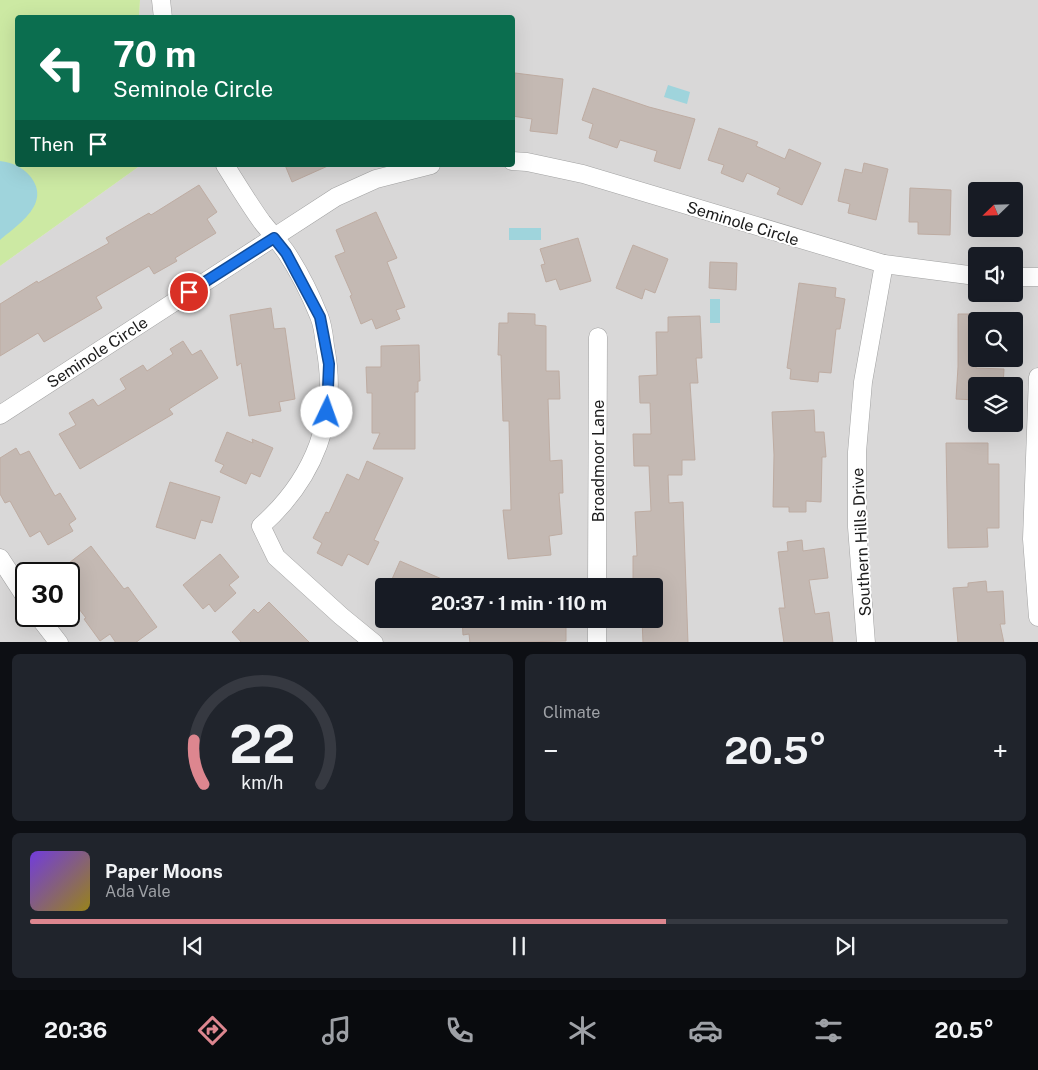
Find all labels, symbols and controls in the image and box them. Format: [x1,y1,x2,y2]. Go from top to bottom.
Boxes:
text: 70 m [113,34,196,75]
icon: left [30,35,95,100]
text: Seminole Circle [113,76,273,102]
icon: arrive [84,130,112,158]
text: Then [30,133,74,155]
north arrow [968,182,1022,238]
map controls [968,182,1023,432]
street label: Seminole Circle [684,197,801,250]
button: sound [968,247,1023,302]
pin [168,271,210,313]
icon: arrive [175,278,203,306]
button: search [968,312,1023,367]
street label: Seminole Circle [43,313,151,392]
button: layers [968,377,1023,432]
position arrow [300,385,352,437]
street label: Broadmoor Lane [589,400,608,522]
street label: Southern Hills Drive [848,467,875,617]
speed limit sign: 30 [15,562,80,627]
text: 20:37 · 1 min · 110 m [431,592,607,614]
text: Climate [543,703,600,722]
text: 22 [229,714,296,775]
text: 20.5° [724,728,827,773]
text: − [543,734,559,767]
text: + [992,734,1008,767]
text: km/h [241,772,284,793]
text: Paper Moons [105,860,223,882]
text: Ada Vale [105,882,170,901]
icon: previous [179,932,207,960]
icon: pause [505,932,533,960]
icon: next [831,932,859,960]
icon: directions [195,1013,230,1048]
icon: music [319,1013,354,1048]
icon: phone [442,1013,477,1048]
icon: climate [565,1013,600,1048]
icon: car [688,1013,723,1048]
icon: filters [811,1013,846,1048]
text: 20:36 [44,1017,107,1043]
text: 20.5° [934,1017,994,1043]

